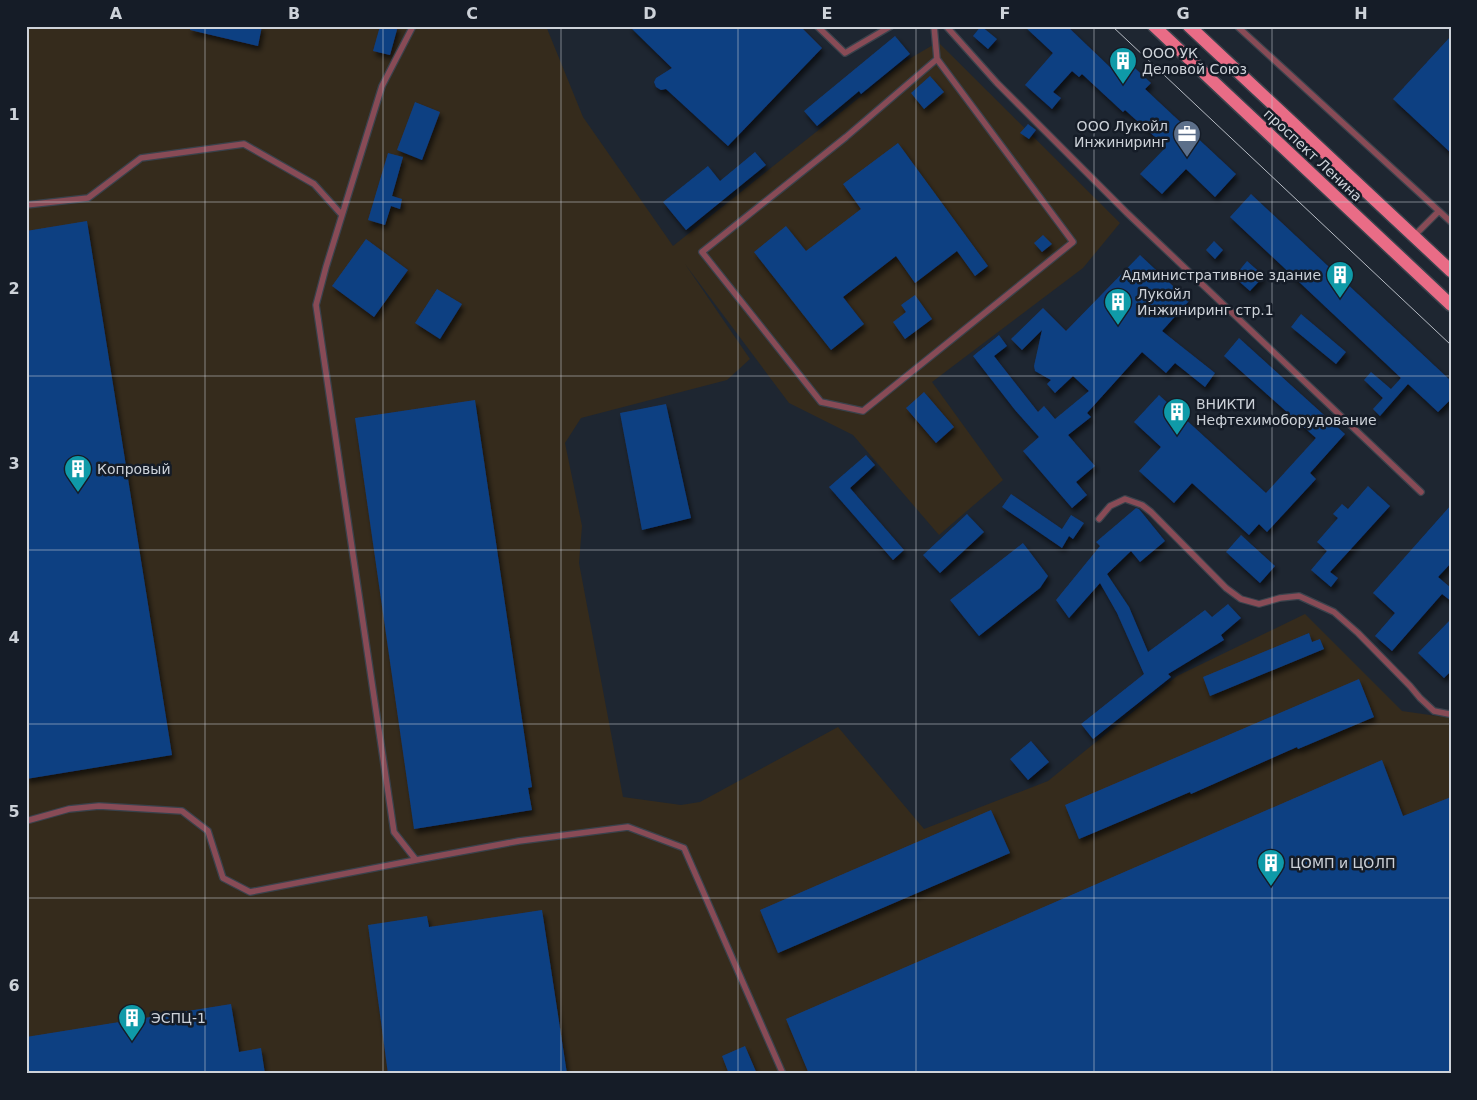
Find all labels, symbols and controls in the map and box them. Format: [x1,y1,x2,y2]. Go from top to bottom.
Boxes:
text: A [110,4,123,23]
text: B [288,4,300,23]
text: C [466,4,478,23]
text: D [643,4,657,23]
text: E [822,4,832,23]
text: F [1000,4,1010,23]
text: G [1176,4,1190,23]
text: H [1354,4,1368,23]
place label: ООО УК Деловой Союз [1142,45,1247,77]
building icon: ООО УК Деловой Союз [1108,46,1138,85]
text: 1 [8,105,20,124]
street label: проспект Ленина [1261,105,1365,205]
place label: ООО Лукойл Инжиниринг [1074,118,1168,150]
office icon: ООО Лукойл Инжиниринг [1172,119,1202,158]
building icon: Административное здание [1325,260,1355,299]
place label: Административное здание [1122,267,1321,283]
text: 2 [8,279,20,298]
place label: Лукойл Инжиниринг стр.1 [1137,286,1274,318]
building icon: Лукойл Инжиниринг стр.1 [1103,287,1133,326]
place label: ВНИКТИ Нефтехимоборудование [1196,396,1377,428]
building icon: ВНИКТИ Нефтехимоборудование [1162,397,1192,436]
text: 3 [8,454,20,473]
building icon: Копровый [63,454,93,493]
place label: Копровый [97,461,171,477]
text: 4 [8,628,20,647]
text: 5 [8,802,20,821]
building icon: ЦОМП и ЦОЛП [1256,848,1286,887]
place label: ЦОМП и ЦОЛП [1290,855,1395,871]
text: 6 [8,976,20,995]
building icon: ЭСПЦ-1 [117,1003,147,1042]
place label: ЭСПЦ-1 [151,1010,206,1026]

